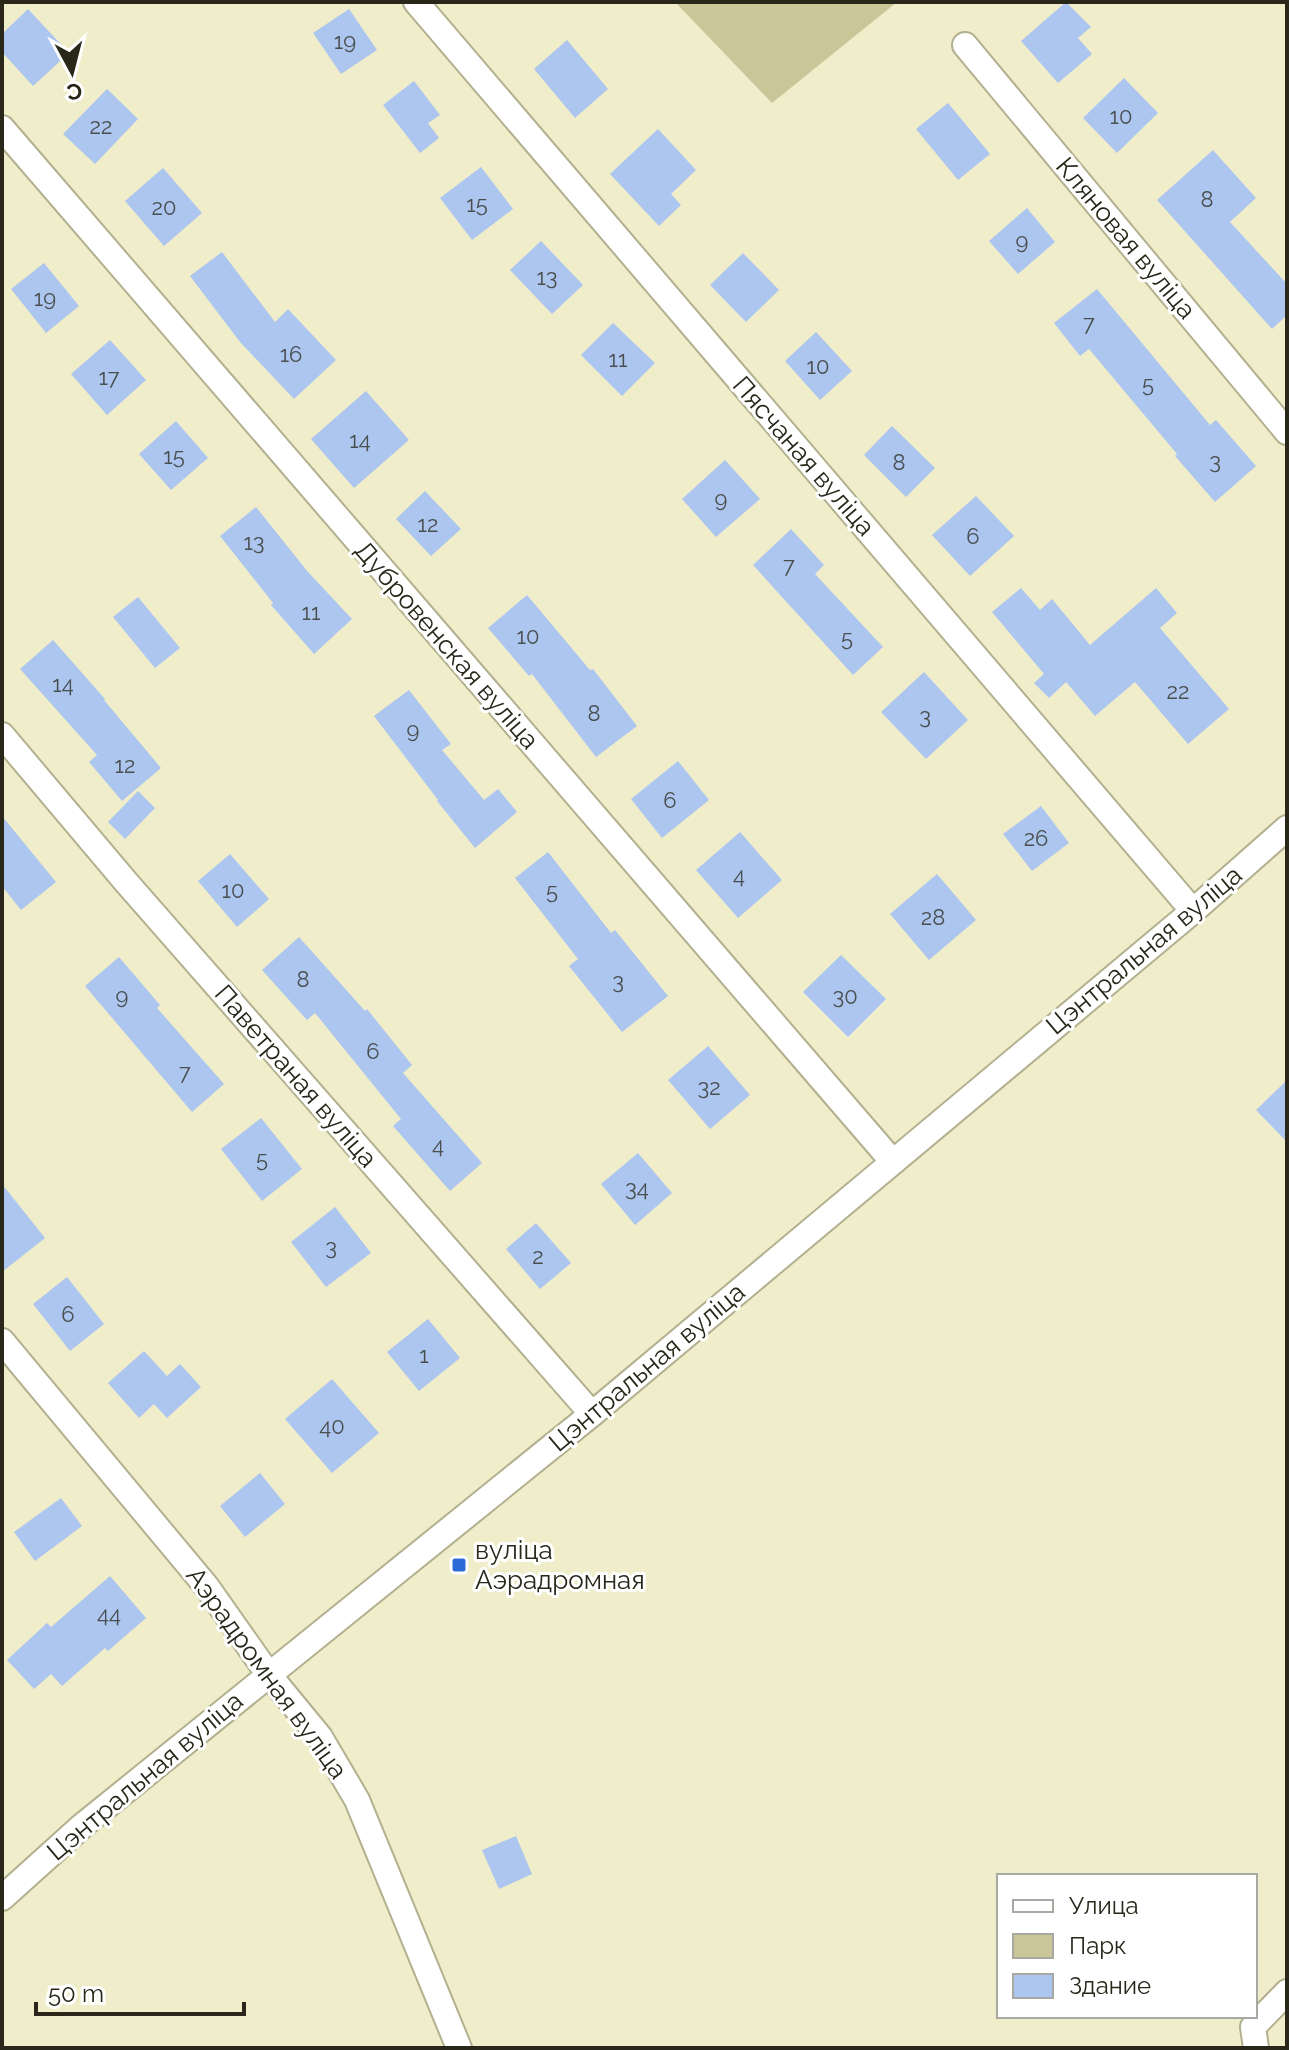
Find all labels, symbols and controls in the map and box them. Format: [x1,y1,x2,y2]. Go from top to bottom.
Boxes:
house number: 19 [334,28,356,54]
north arrow [32,32,112,112]
text: С [65,78,84,106]
house number: 10 [1110,103,1132,129]
house number: 22 [90,113,112,139]
street label: Кляновая вуліца [1050,151,1202,325]
house number: 8 [1200,186,1214,212]
house number: 15 [466,191,488,217]
house number: 20 [152,194,176,220]
house number: 9 [1016,228,1028,254]
house number: 13 [536,264,558,290]
house number: 19 [34,285,56,311]
house number: 7 [1083,310,1095,336]
house number: 16 [280,341,302,367]
house number: 11 [609,346,627,372]
house number: 10 [807,353,829,379]
house number: 17 [98,364,120,390]
street label: Пясчаная вуліца [727,370,881,542]
house number: 5 [1142,371,1154,397]
house number: 14 [349,427,371,453]
house number: 15 [163,443,185,469]
house number: 3 [1209,448,1221,474]
house number: 8 [892,449,906,475]
house number: 9 [715,486,727,512]
house number: 12 [418,511,438,537]
house number: 6 [966,523,980,549]
house number: 13 [243,529,265,555]
street label: Дубровенская вуліца [349,535,545,755]
house number: 7 [783,552,795,578]
house number: 11 [302,599,320,625]
house number: 10 [517,623,539,649]
house number: 5 [841,625,853,651]
house number: 14 [52,671,74,697]
house number: 22 [1167,678,1189,704]
house number: 8 [587,700,601,726]
house number: 3 [919,703,931,729]
house number: 9 [407,717,419,743]
house number: 12 [115,752,135,778]
house number: 6 [663,787,677,813]
house number: 26 [1024,825,1048,851]
street label: Цэнтральная вуліца [1040,859,1248,1041]
house number: 4 [733,862,745,888]
house number: 10 [222,877,244,903]
house number: 5 [546,878,558,904]
house number: 28 [921,904,945,930]
house number: 8 [296,966,310,992]
house number: 3 [612,968,624,994]
street label: Паветраная вуліца [209,979,383,1173]
house number: 9 [116,983,128,1009]
house number: 30 [832,983,858,1009]
house number: 6 [366,1038,380,1064]
house number: 7 [179,1059,191,1085]
house number: 32 [697,1074,721,1100]
house number: 4 [432,1132,444,1158]
house number: 5 [256,1146,268,1172]
house number: 34 [625,1175,649,1201]
house number: 3 [325,1234,337,1260]
house number: 2 [532,1243,544,1269]
street label: Цэнтральная вуліца [543,1276,751,1458]
house number: 6 [61,1301,75,1327]
house number: 1 [419,1342,429,1368]
house number: 40 [319,1413,345,1439]
place label: вуліца Аэрадромная [475,1535,645,1595]
marker: вуліца Аэрадромная [450,1556,468,1574]
street label: Аэрадромная вуліца [180,1561,354,1785]
house number: 44 [97,1601,121,1627]
street label: Цэнтральная вуліца [41,1685,249,1867]
legend [997,1874,1257,2018]
text: Улица [1069,1891,1139,1920]
text: Парк [1069,1931,1127,1960]
scale bar [36,1966,244,2016]
text: Здание [1069,1971,1151,2000]
text: 50 m [48,1979,104,2008]

